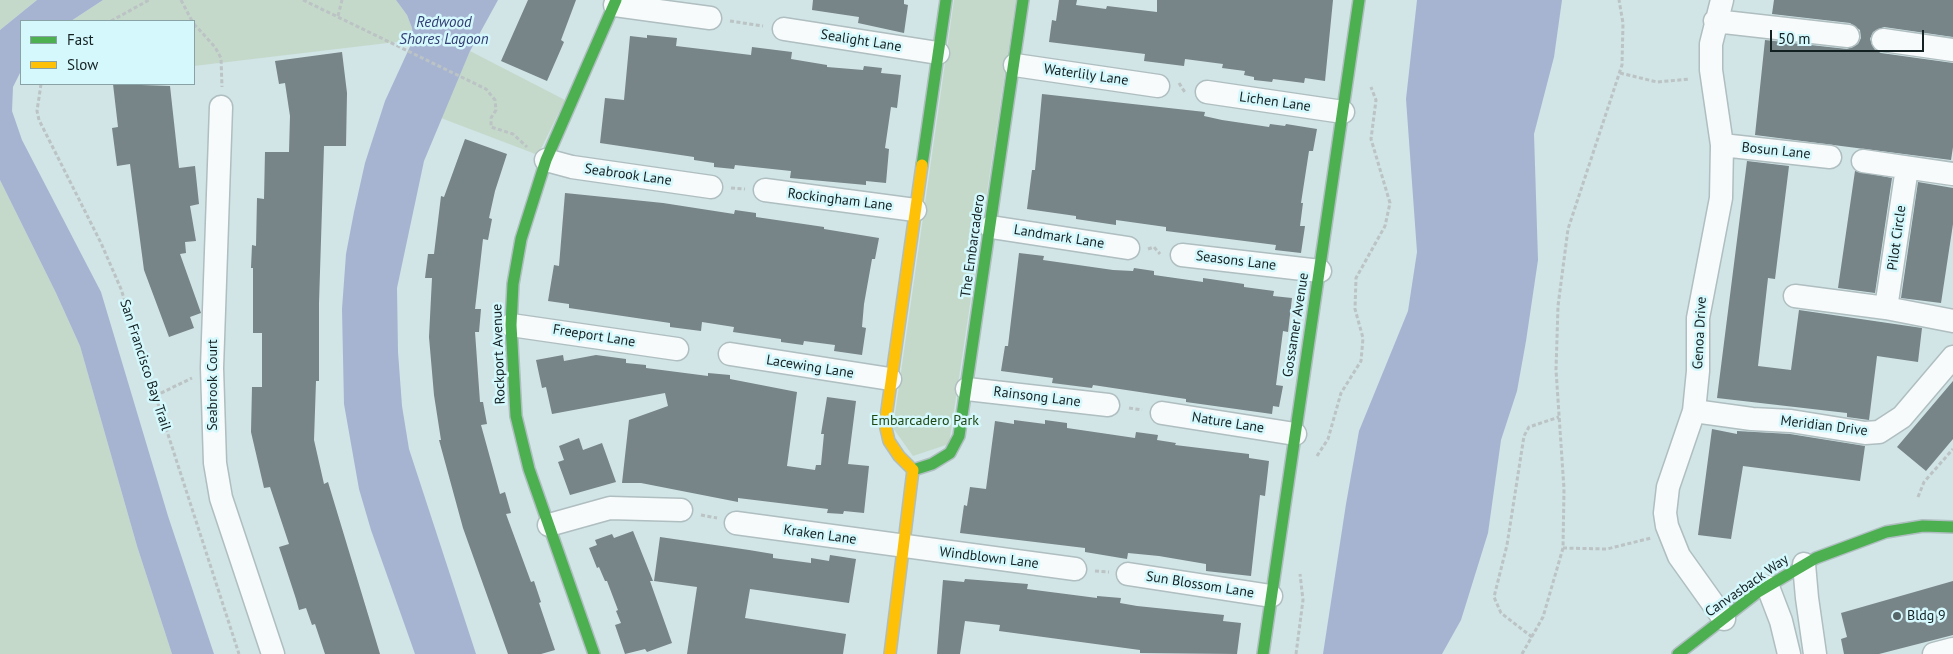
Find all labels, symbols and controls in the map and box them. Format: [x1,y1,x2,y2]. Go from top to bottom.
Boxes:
water label: Redwood Shores Lagoon [399,14,489,49]
legend [20,20,195,85]
scale bar [1773,20,1927,52]
street label: Sealight Lane [819,26,903,56]
text: 50 m [1778,29,1811,48]
text: Fast [67,30,94,49]
text: Slow [67,55,98,74]
street label: Waterlily Lane [1043,61,1129,89]
street label: Lichen Lane [1238,89,1312,115]
street label: Bosun Lane [1741,139,1811,163]
street label: Seabrook Lane [583,161,673,189]
street label: Rockingham Lane [787,185,893,215]
street label: The Embarcadero [957,193,989,299]
street label: Pilot Circle [1884,204,1910,272]
street label: Landmark Lane [1013,222,1105,252]
street label: Seasons Lane [1195,248,1277,274]
street label: Gossamer Avenue [1279,272,1313,378]
street label: Genoa Drive [1690,296,1710,370]
street label: San Francisco Bay Trail [116,297,174,433]
street label: Rockport Avenue [489,303,509,405]
street label: Freeport Lane [551,321,637,351]
street label: Seabrook Court [205,339,221,431]
street label: Lacewing Lane [765,352,855,382]
street label: Rainsong Lane [993,383,1081,411]
street label: Nature Lane [1191,409,1265,437]
street label: Meridian Drive [1779,412,1869,440]
park label: Embarcadero Park [871,413,979,429]
street label: Kraken Lane [782,522,858,548]
street label: Windblown Lane [938,544,1040,572]
street label: Canvasback Way [1702,551,1792,621]
street label: Sun Blossom Lane [1145,568,1255,602]
place label: Bldg 9 [1907,608,1946,624]
marker: Bldg 9 [1891,610,1903,622]

